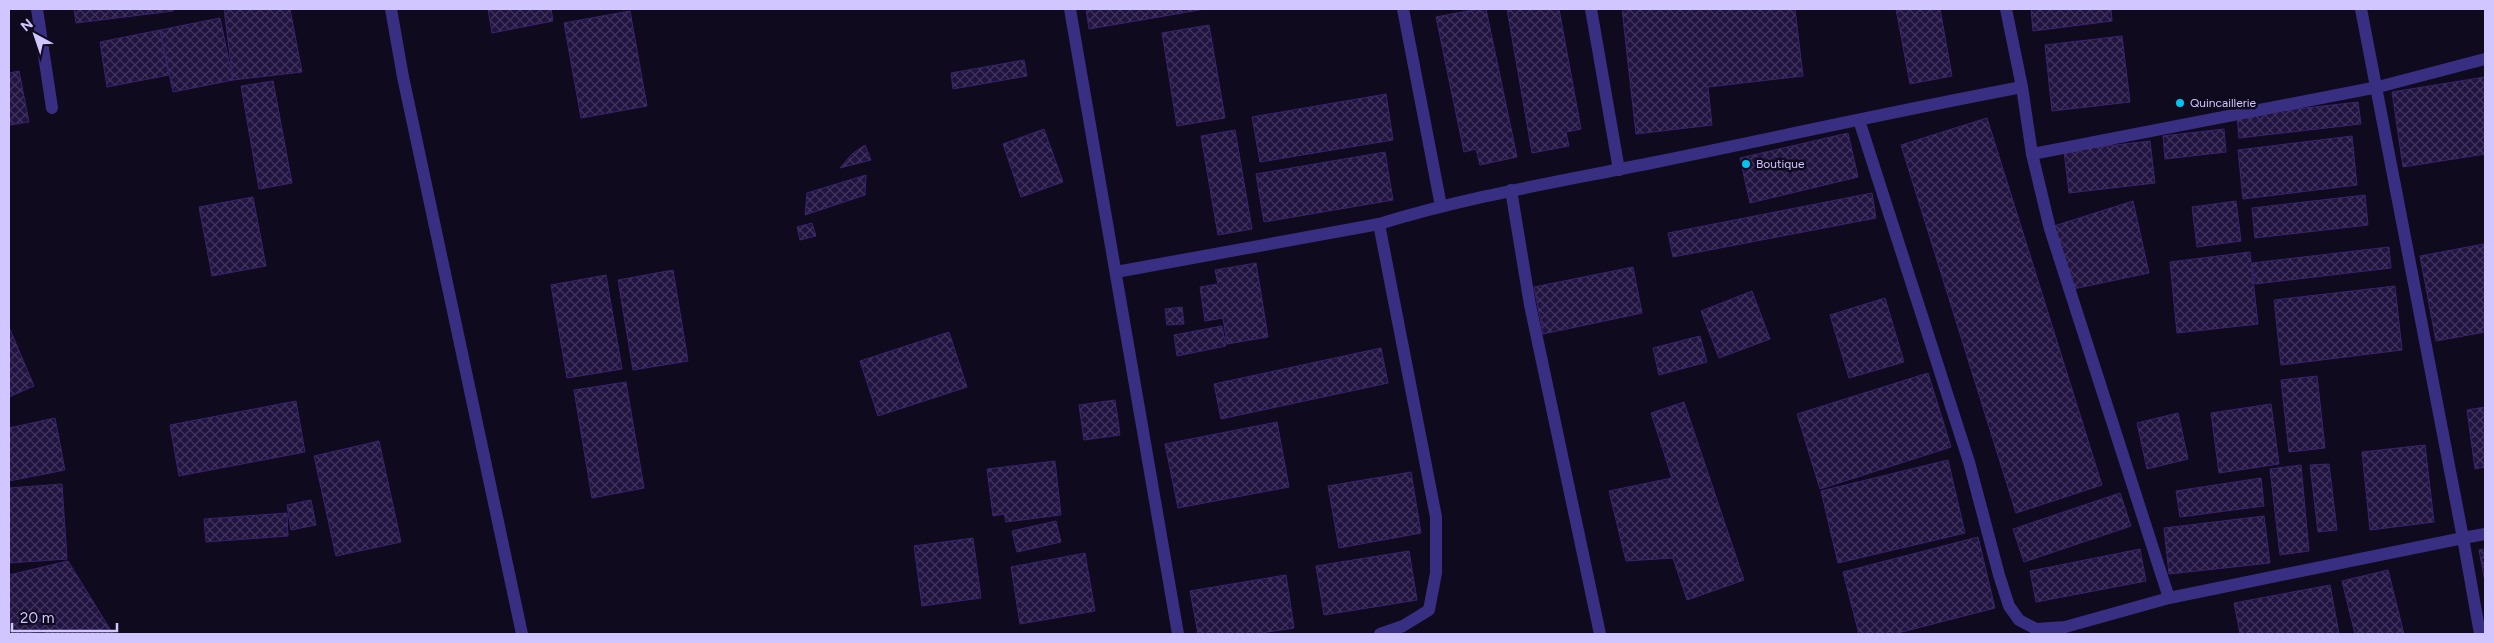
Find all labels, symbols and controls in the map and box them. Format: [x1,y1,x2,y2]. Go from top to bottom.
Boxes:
north arrow [10,10,60,60]
text: N [17,15,37,35]
place label: Quincaillerie [2190,96,2257,110]
marker: Quincaillerie [2174,97,2186,109]
place label: Boutique [1756,157,1805,171]
marker: Boutique [1740,158,1752,170]
scale bar [12,600,118,632]
text: 20 m [20,609,54,627]

